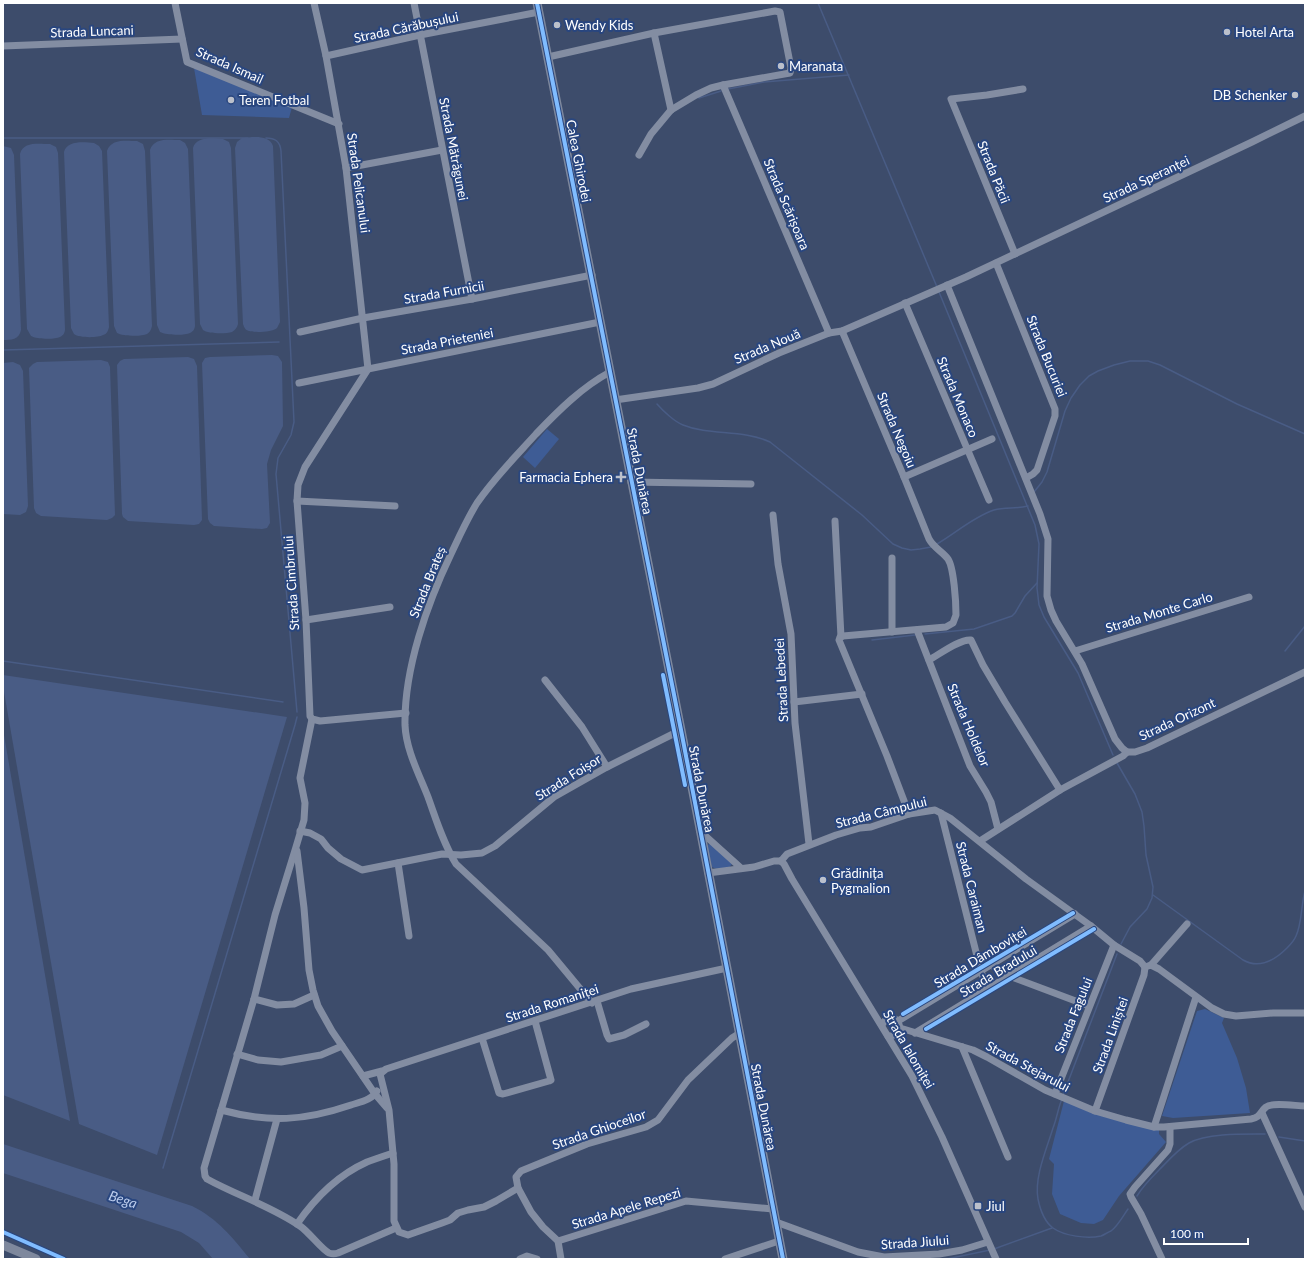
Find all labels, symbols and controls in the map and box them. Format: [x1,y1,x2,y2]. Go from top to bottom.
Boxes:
street label: Strada Cărăbușului [352,8,460,46]
place label: Wendy Kids [565,17,634,33]
marker: Wendy Kids [552,20,562,30]
street label: Strada Luncani [50,22,134,40]
place label: Hotel Arta [1235,24,1294,40]
marker: Hotel Arta [1222,27,1232,37]
street label: Strada Ismail [194,43,266,87]
place label: Maranata [789,58,843,74]
marker: Maranata [776,61,786,71]
place label: DB Schenker [1213,87,1287,103]
marker: DB Schenker [1290,90,1300,100]
place label: Teren Fotbal [239,92,309,108]
marker: Teren Fotbal [226,95,236,105]
street label: Strada Mătrăgunei [436,96,472,202]
street label: Calea Ghirodei [563,118,595,204]
street label: Strada Pelicanului [344,132,374,234]
street label: Strada Păcii [974,138,1014,206]
street label: Strada Speranței [1100,152,1192,206]
street label: Strada Scărișoara [761,156,813,252]
street label: Strada Furnicii [403,277,485,307]
street label: Strada Bucuriei [1023,313,1071,399]
street label: Strada Prieteniei [399,324,495,358]
street label: Strada Nouă [731,325,803,367]
street label: Strada Monaco [934,354,982,440]
street label: Strada Negoiu [874,390,920,470]
street label: Strada Dunărea [624,426,656,516]
place label: Farmacia Ephera [519,469,613,485]
marker: Farmacia Ephera [616,472,626,482]
street label: Strada Cimbrului [280,535,302,631]
street label: Strada Brateș [405,543,449,620]
street label: Strada Monte Carlo [1104,588,1214,636]
street label: Strada Lebedei [771,638,791,722]
street label: Strada Holdelor [944,681,994,769]
street label: Strada Orizont [1136,694,1218,744]
street label: Strada Dunărea [686,744,718,834]
street label: Strada Foișor [532,750,604,804]
street label: Strada Câmpului [834,793,928,831]
street label: Strada Caraiman [953,840,991,934]
place label: Grădinița Pygmalion [831,865,890,896]
marker: Grădinița Pygmalion [818,875,828,885]
street label: Strada Dâmboviței [931,923,1029,991]
street label: Strada Bradului [957,942,1039,1000]
street label: Strada Fagului [1051,975,1095,1055]
street label: Strada Romaniței [503,980,601,1026]
street label: Strada Liniștei [1089,995,1131,1075]
street label: Strada Ialomiței [880,1007,938,1091]
street label: Strada Stejarului [983,1037,1073,1095]
street label: Strada Dunărea [748,1062,780,1152]
street label: Strada Ghioceilor [550,1105,648,1153]
street label: Strada Apele Repezi [570,1184,682,1232]
water label: Bega [107,1186,139,1212]
place label: Jiul [986,1198,1005,1214]
marker: Jiul [973,1201,983,1211]
scale bar [1164,1220,1248,1246]
text: 100 m [1170,1226,1204,1241]
street label: Strada Jiului [880,1232,950,1252]

